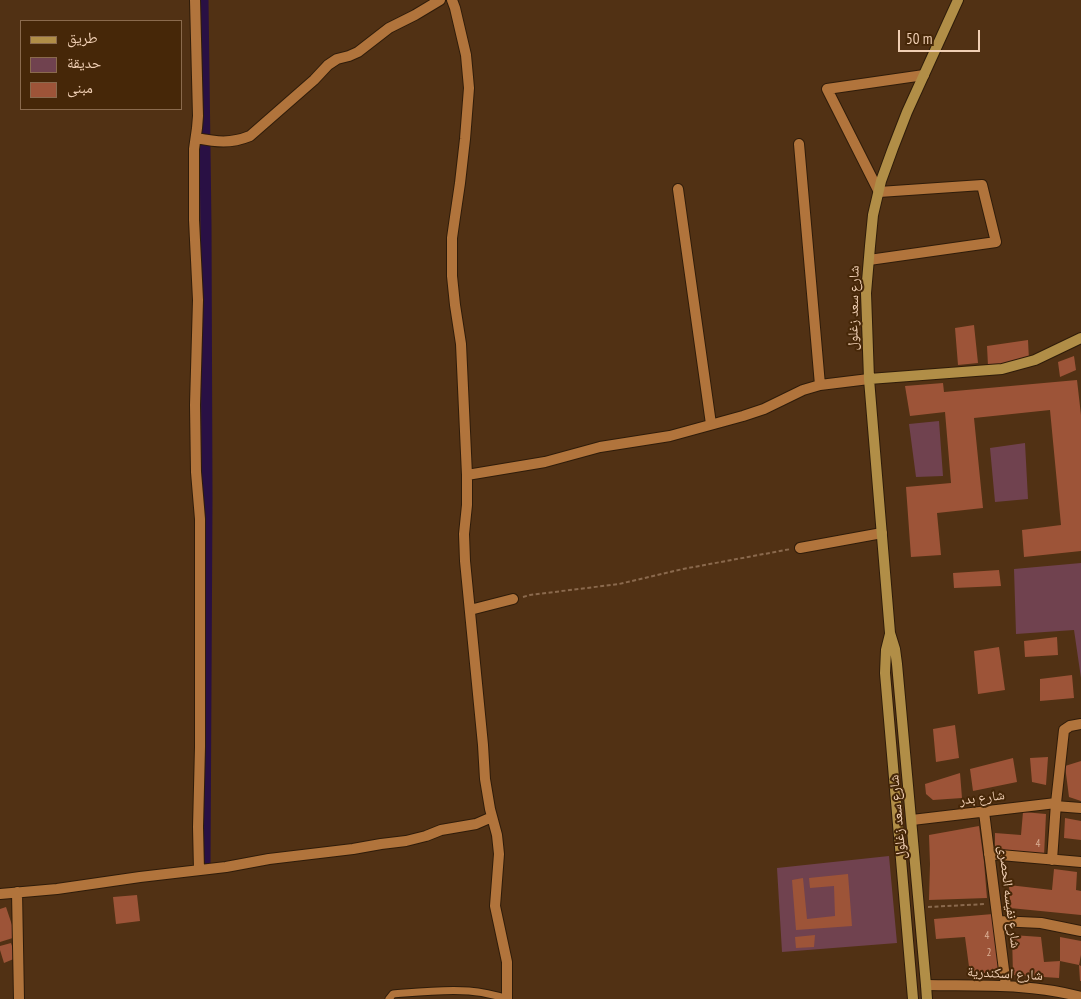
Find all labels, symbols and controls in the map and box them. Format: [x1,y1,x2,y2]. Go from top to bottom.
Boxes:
legend [20,20,182,110]
scale bar [901,20,984,52]
text: طريق [67,28,98,47]
text: 50 m [906,29,932,48]
text: حديقة [67,53,101,72]
text: مبنى [67,78,93,97]
street label: شارع سعد زغلول [845,265,863,351]
street label: شارع سعد زغلول [886,774,910,860]
street label: شارع بدر [958,787,1006,809]
house number: 4 [1036,837,1040,851]
street label: شارع نفيسه الحصرى [994,845,1024,949]
house number: 4 [985,929,989,943]
house number: 2 [987,946,991,960]
street label: شارع اسكندرية [967,964,1043,984]

